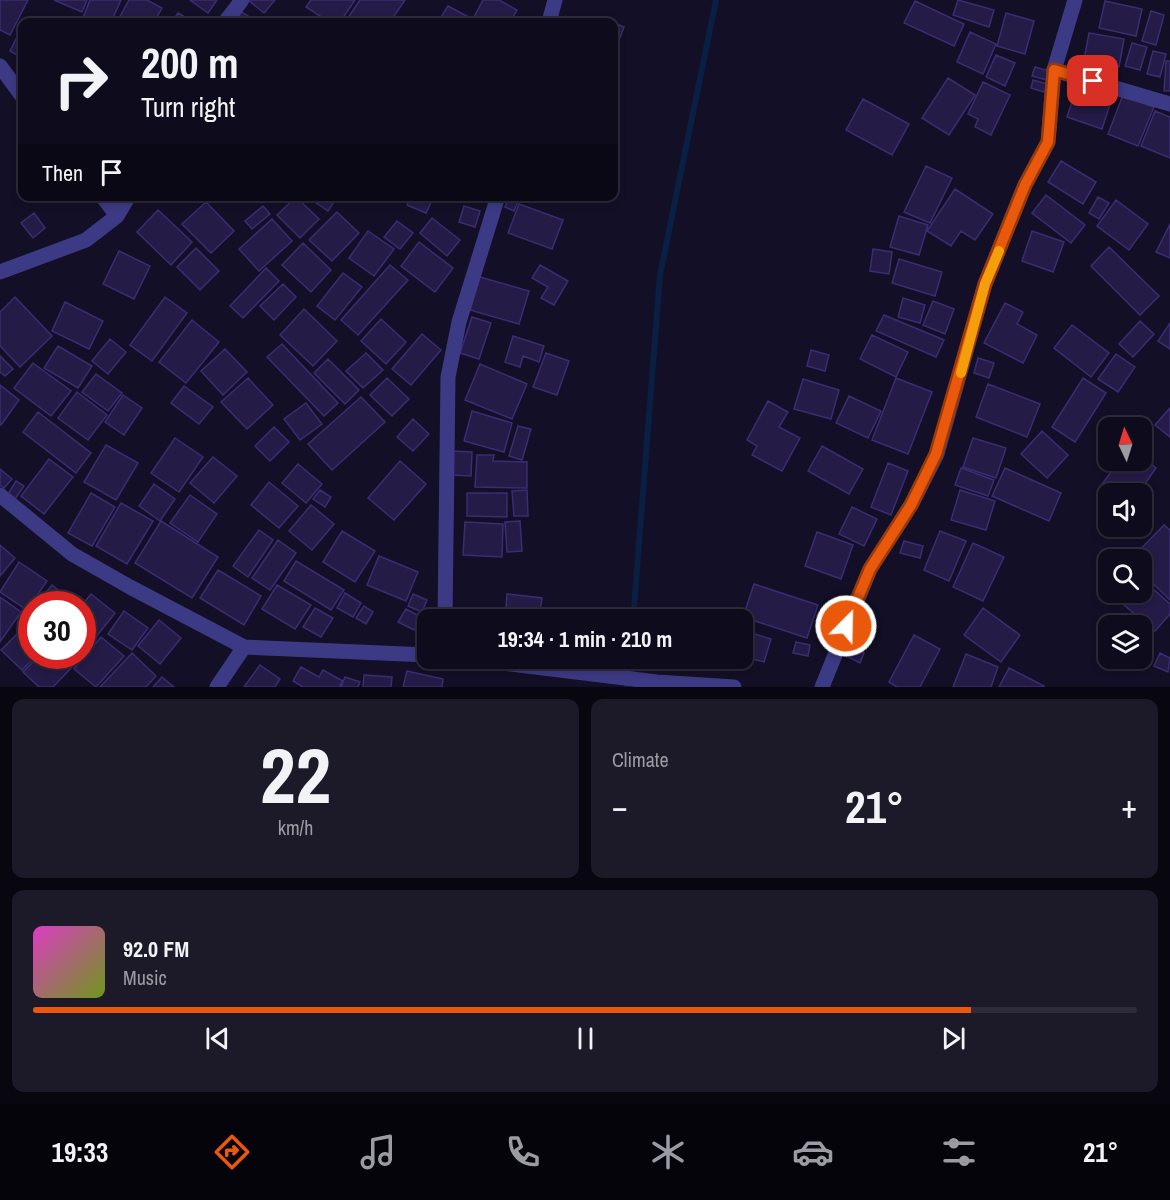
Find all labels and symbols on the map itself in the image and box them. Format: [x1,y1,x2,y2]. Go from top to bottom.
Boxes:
pin [1067,55,1118,106]
north arrow [1098,417,1152,471]
speed limit sign: 30 [18,591,96,669]
position arrow [814,594,878,658]

